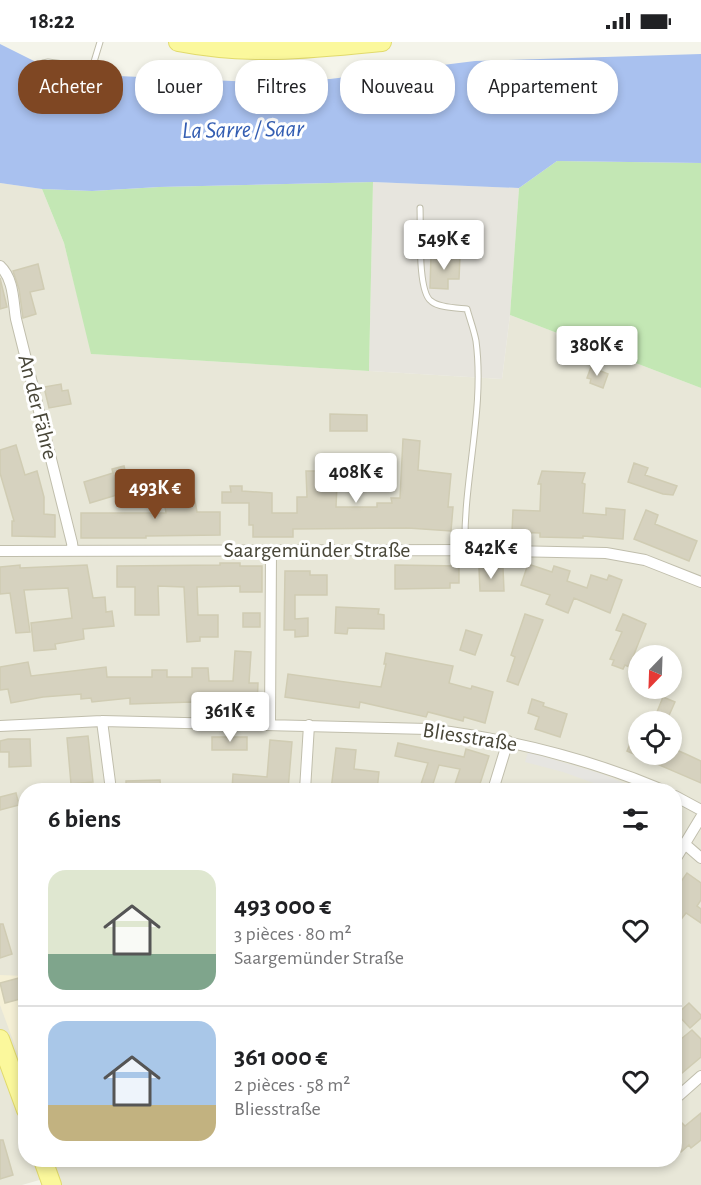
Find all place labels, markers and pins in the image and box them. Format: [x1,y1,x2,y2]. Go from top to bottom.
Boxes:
pin: 549K € [395,220,493,271]
pin: 380K € [548,326,646,377]
pin: 408K € [307,453,405,504]
pin: 493K € [106,469,204,520]
pin: 842K € [442,529,540,580]
pin: 361K € [181,692,279,743]

